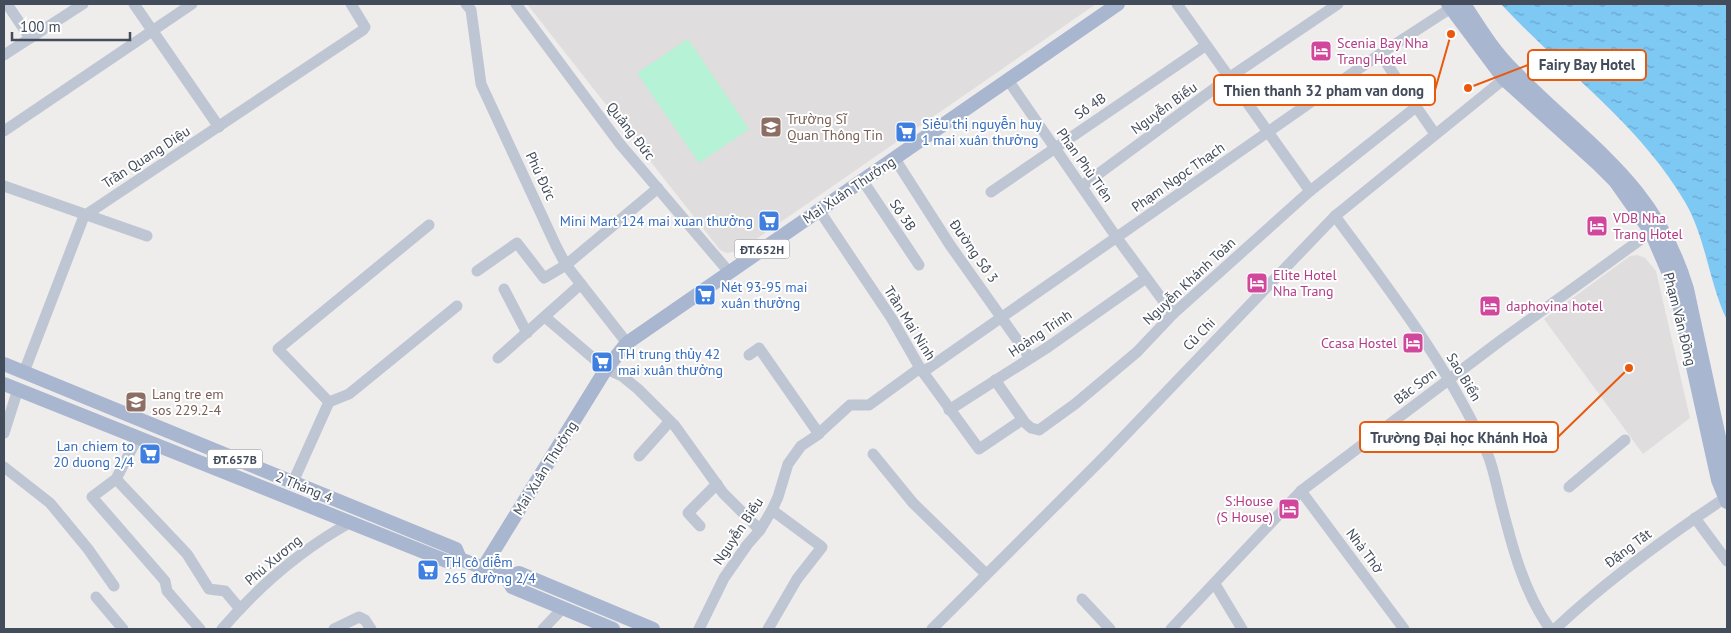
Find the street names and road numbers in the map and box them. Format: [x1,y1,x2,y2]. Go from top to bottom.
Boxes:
street label: Nguyễn Biểu [1127,78,1201,138]
street label: Số 4B [1071,89,1109,123]
street label: Quảng Đức [603,98,659,164]
street label: Trần Quang Diệu [99,122,193,192]
street label: Phan Phù Tiên [1053,124,1117,206]
street label: Phạm Ngọc Thạch [1128,138,1228,216]
street label: Phú Đức [522,149,560,203]
street label: Mai Xuân Thưởng [799,152,899,228]
street label: Số 3B [886,196,920,234]
street label: Đường Số 3 [945,215,1002,286]
street label: Nguyễn Khánh Toàn [1139,233,1239,329]
road number: ĐT.652H [734,240,790,258]
street label: Phạm Văn Đồng [1660,270,1700,368]
street label: Trần Mai Ninh [880,283,940,363]
street label: Hoàng Trinh [1005,305,1075,361]
street label: Củ Chi [1179,314,1219,354]
street label: Sao Biển [1443,350,1485,404]
street label: Bắc Sơn [1390,364,1440,408]
street label: Mai Xuân Thưởng [509,417,581,519]
road number: ĐT.657B [208,449,262,468]
street label: 2 Tháng 4 [273,467,335,507]
street label: Nguyễn Biểu [709,494,767,568]
street label: Đặng Tất [1600,524,1655,572]
street label: Nhà Thờ [1342,525,1388,577]
street label: Phú Xương [241,531,305,589]

